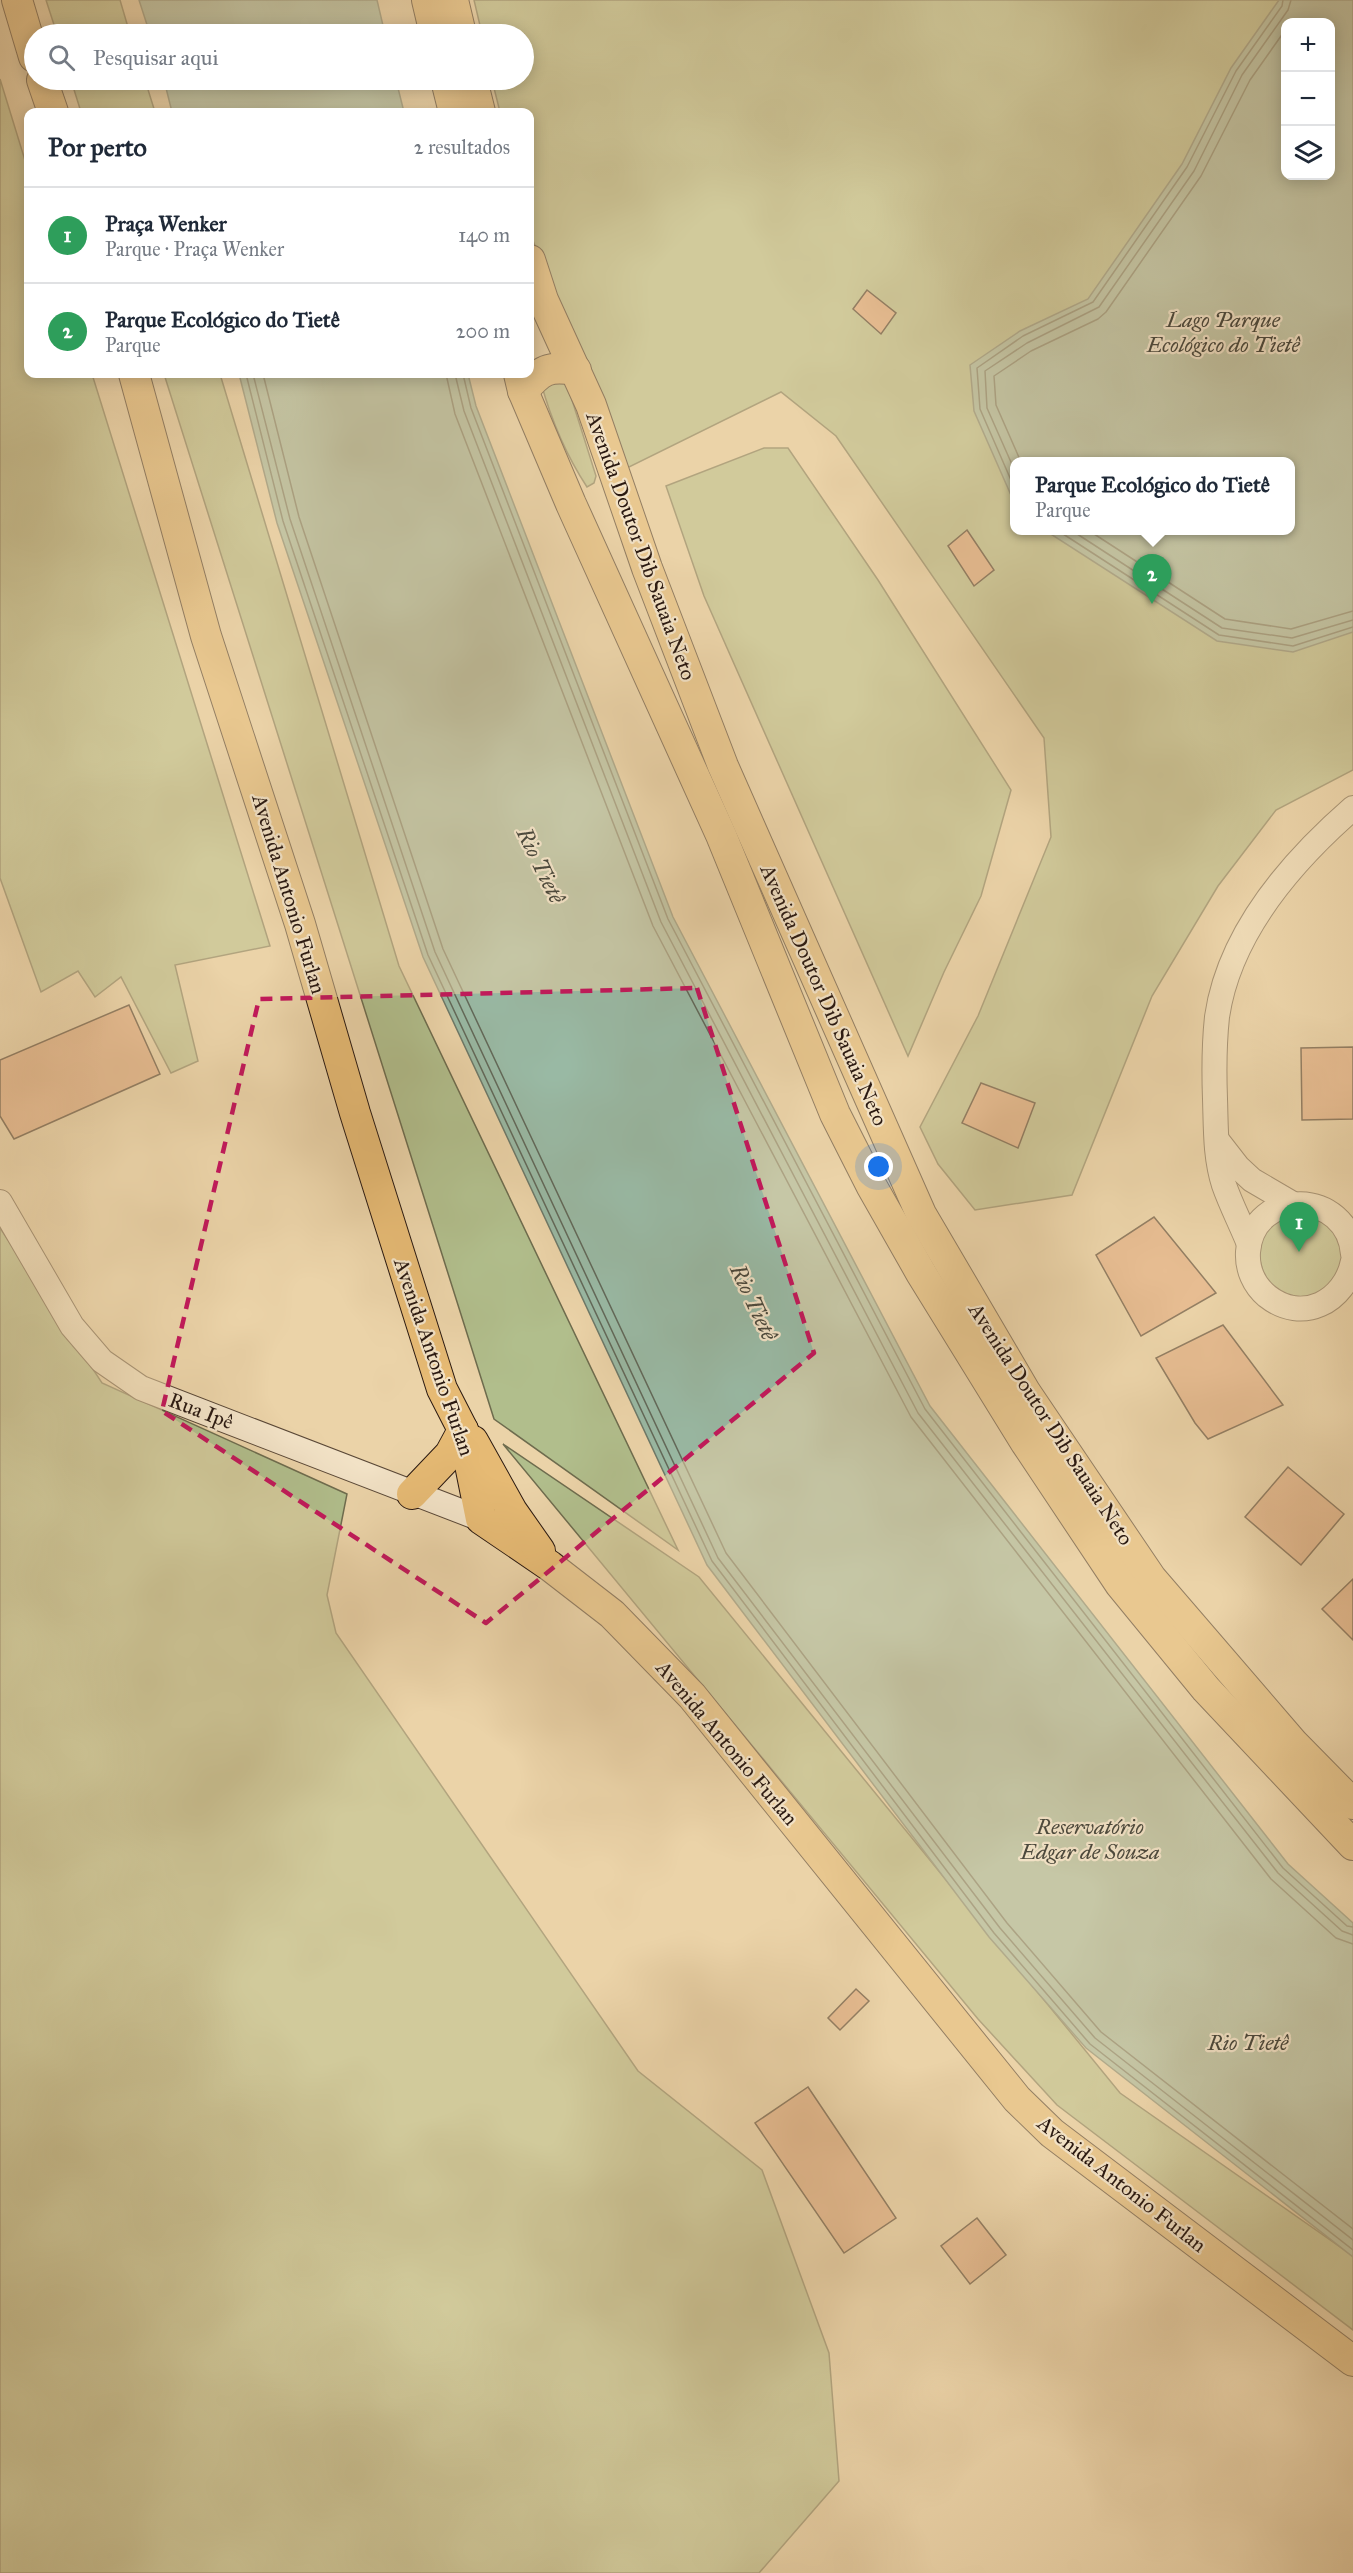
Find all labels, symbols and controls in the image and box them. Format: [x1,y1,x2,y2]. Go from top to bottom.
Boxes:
map controls [1281,18,1335,180]
button: + [1281,18,1335,72]
search box [24,24,534,90]
icon: search [45,41,78,74]
text: Pesquisar aqui [93,44,218,71]
button: − [1281,72,1335,126]
button: layers [1281,126,1335,180]
text: Por perto [48,131,147,163]
text: 2 resultados [414,135,510,159]
text: Praça Wenker [105,210,227,237]
text: 1 [64,223,71,247]
text: 140 m [458,223,510,247]
text: Parque · Praça Wenker [105,237,284,261]
text: Parque Ecológico do Tietê [105,306,340,333]
water label: Lago Parque Ecológico do Tietê [1145,306,1301,358]
text: 2 [63,319,72,343]
text: 200 m [456,319,510,343]
text: Parque [105,333,161,357]
street label: Avenida Doutor Dib Sauaia Neto [580,407,702,684]
popup [1010,457,1295,535]
text: Parque Ecológico do Tietê [1035,471,1270,498]
text: Parque [1035,498,1091,522]
pin: 2 [1132,554,1172,604]
street label: Avenida Antonio Furlan [246,790,332,997]
water label: Rio Tietê [510,822,571,909]
street label: Avenida Doutor Dib Sauaia Neto [754,859,894,1130]
your location [864,1152,893,1181]
pin: 1 [1280,1202,1318,1252]
street label: Avenida Antonio Furlan [388,1254,480,1459]
water label: Rio Tietê [724,1259,784,1346]
street label: Avenida Doutor Dib Sauaia Neto [962,1297,1139,1550]
street label: Rua Ipê [165,1387,237,1435]
street label: Avenida Antonio Furlan [650,1655,804,1831]
water label: Reservatório Edgar de Souza [1019,1813,1160,1865]
water label: Rio Tietê [1207,2029,1290,2056]
street label: Avenida Antonio Furlan [1032,2109,1212,2258]

